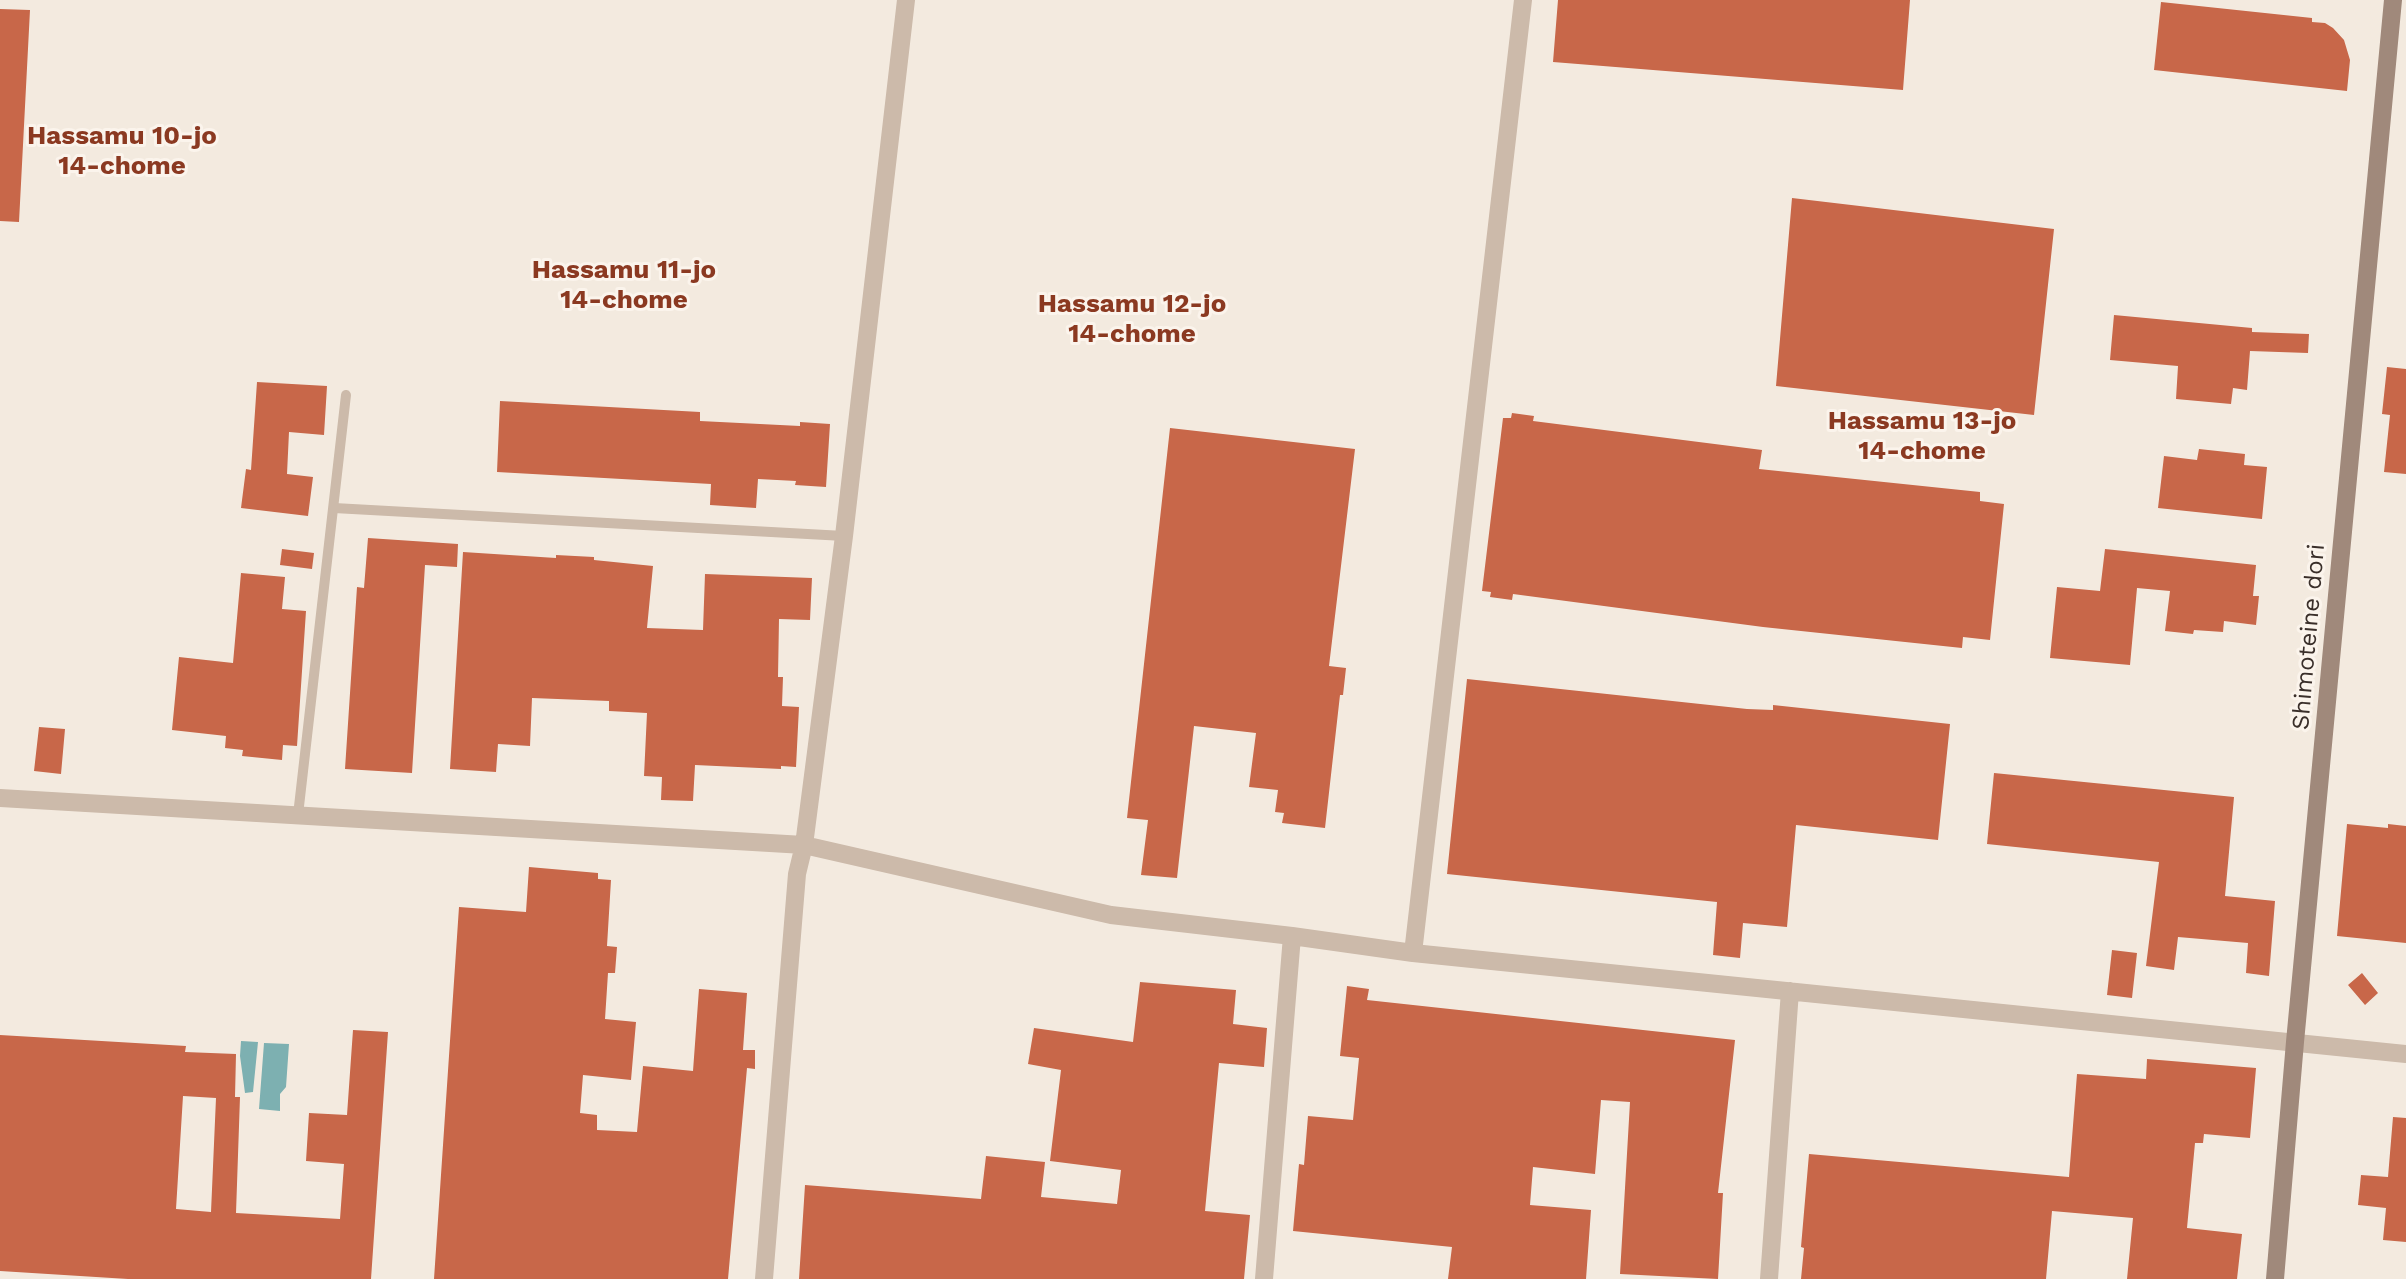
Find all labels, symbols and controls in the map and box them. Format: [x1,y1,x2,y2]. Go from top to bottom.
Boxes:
district label: Hassamu 10-jo 14-chome [27,120,217,182]
district label: Hassamu 11-jo 14-chome [532,254,716,316]
district label: Hassamu 12-jo 14-chome [1038,288,1226,350]
district label: Hassamu 13-jo 14-chome [1828,405,2016,466]
street label: Shimoteine dori [2287,543,2331,731]

